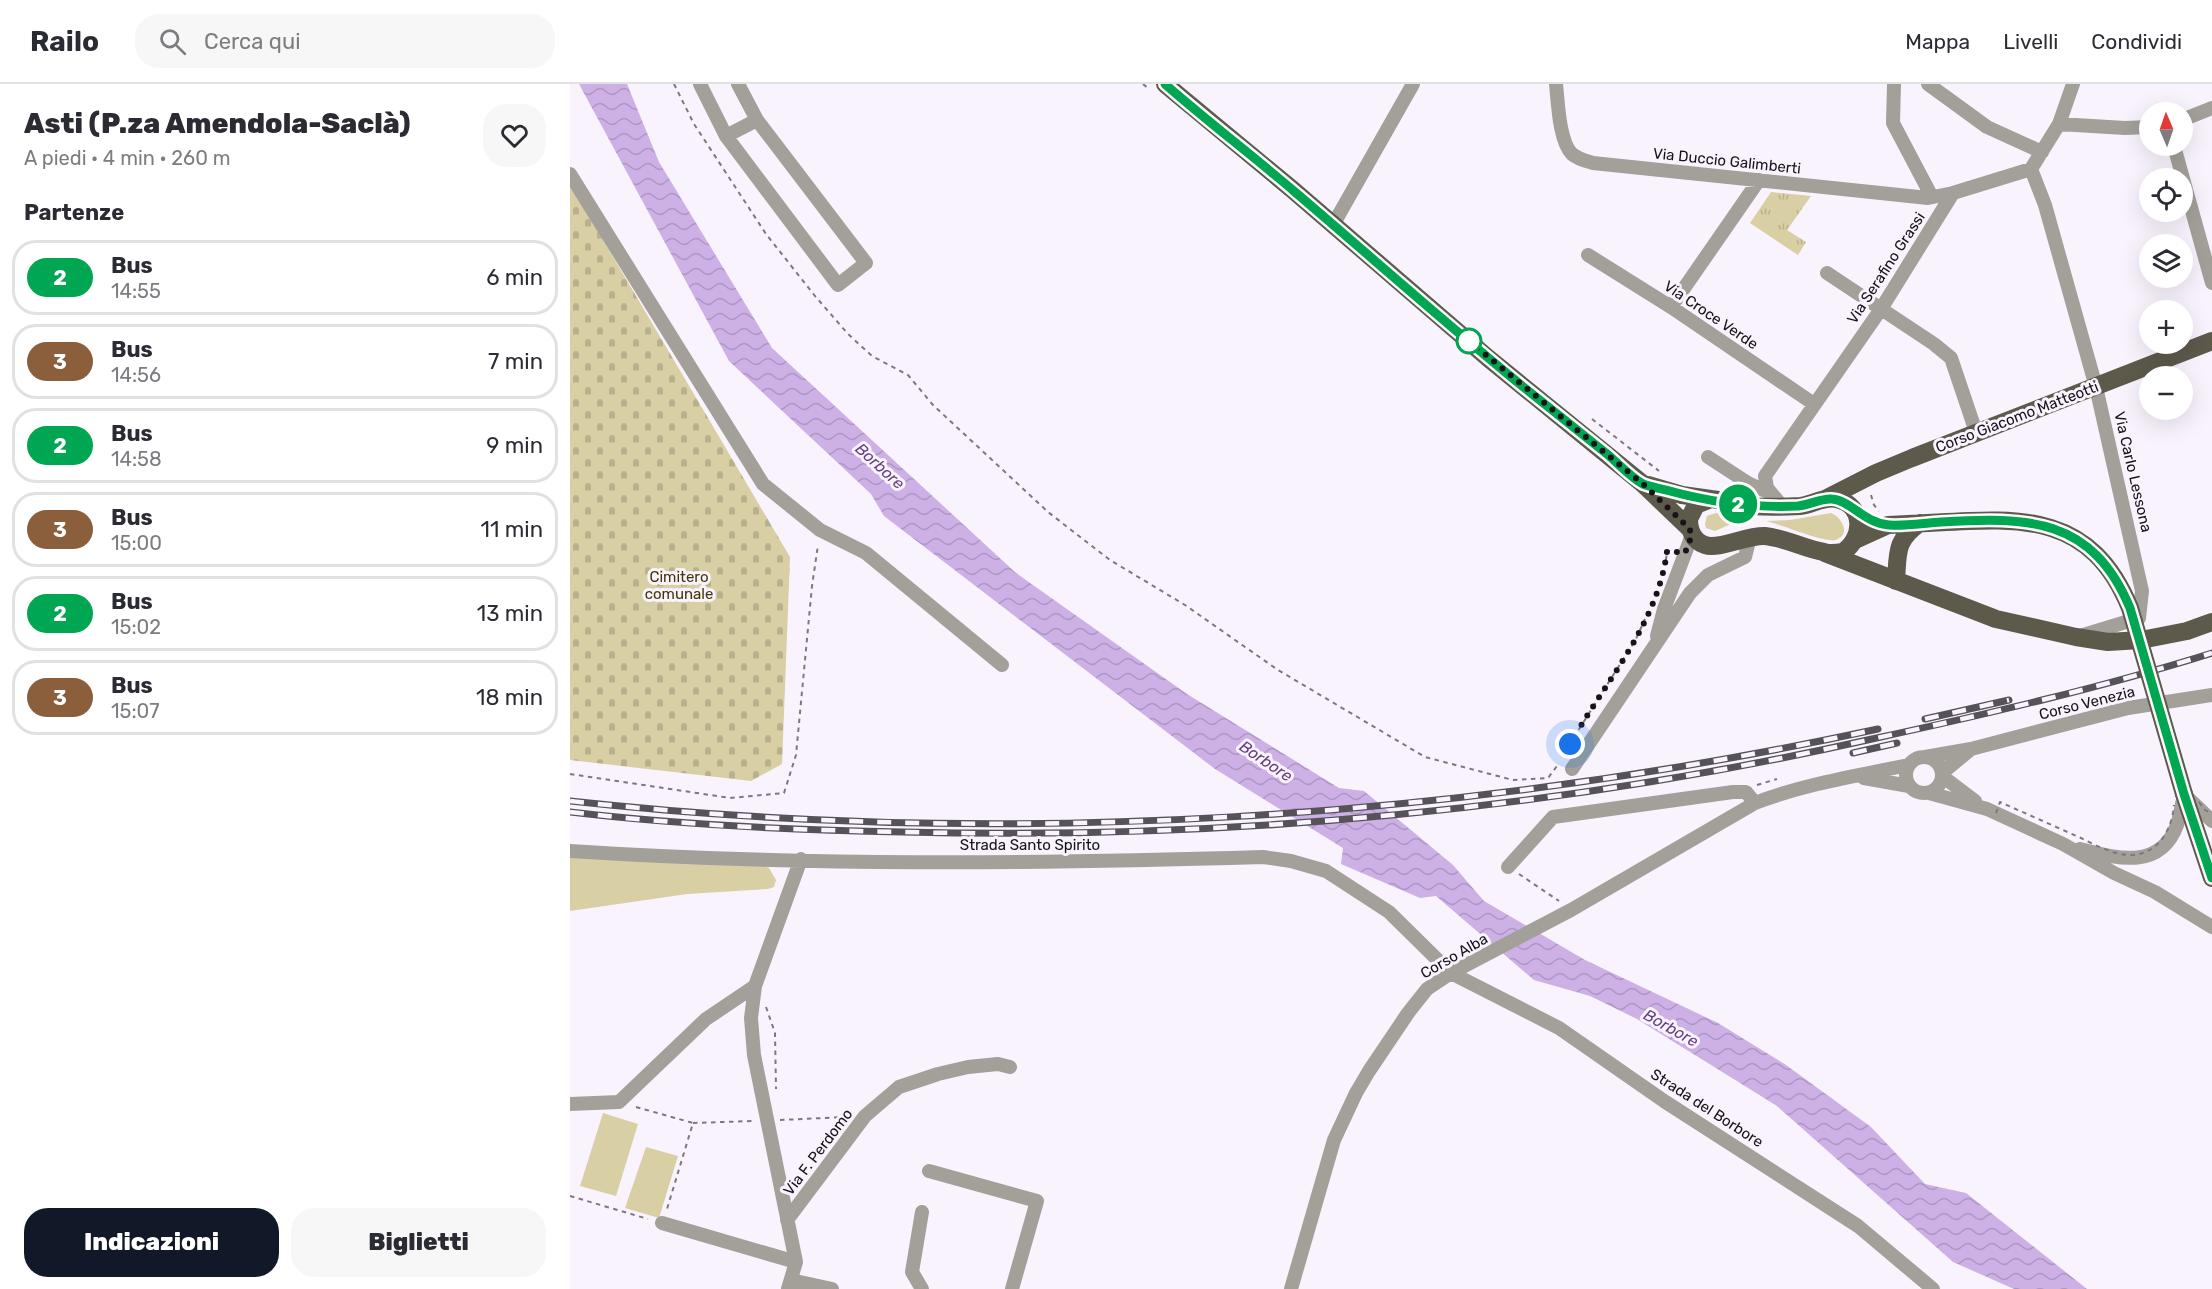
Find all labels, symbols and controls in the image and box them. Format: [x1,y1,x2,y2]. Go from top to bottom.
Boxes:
search box [135,14,555,68]
text: Railo [30,25,99,58]
icon: search [156,25,189,58]
text: Cerca qui [204,28,300,55]
text: Mappa [1905,29,1970,54]
text: Livelli [2003,29,2058,54]
text: Condividi [2091,29,2182,54]
north arrow [2139,102,2193,156]
map controls [2139,102,2193,420]
button: heart [483,104,546,167]
text: Asti (P.za Amendola-Saclà) [24,107,411,140]
street label: Via Duccio Galimberti [1652,144,1802,178]
text: A piedi · 4 min · 260 m [24,146,231,170]
button: locate [2139,168,2193,222]
text: Partenze [24,199,124,226]
street label: Via Serafino Grassi [1843,209,1929,327]
button: layers [2139,234,2193,288]
text: Bus [111,252,153,279]
text: 6 min [486,264,543,291]
text: 2 [53,265,67,290]
street label: Via Croce Verde [1660,277,1762,353]
text: 14:55 [111,279,161,303]
button: + [2139,300,2193,354]
unlabelled marker [1456,328,1482,354]
text: Bus [111,336,153,363]
text: 7 min [488,348,543,375]
text: 3 [53,349,67,374]
text: 14:56 [111,363,161,387]
button: − [2139,366,2193,420]
street label: Corso Giacomo Matteotti [1933,378,2101,456]
street label: Via Carlo Lessona [2110,410,2156,534]
text: Bus [111,420,153,447]
text: 9 min [486,432,543,459]
text: 2 [53,433,67,458]
water label: Borbore [851,439,909,493]
text: 14:58 [111,447,162,471]
line badge: 2 [1718,484,1758,524]
text: 2 [1731,492,1745,517]
text: Bus [111,504,153,531]
text: 11 min [481,516,543,543]
text: 3 [53,517,67,542]
text: 15:00 [111,531,162,555]
park label: Cimitero comunale [645,568,713,603]
text: Bus [111,588,153,615]
text: 13 min [477,600,543,627]
text: 2 [53,601,67,626]
text: 15:02 [111,615,161,639]
text: Bus [111,672,153,699]
street label: Corso Venezia [2037,682,2137,724]
text: 18 min [476,684,543,711]
text: 3 [53,685,67,710]
text: 15:07 [111,699,160,723]
your location [1555,729,1585,759]
water label: Borbore [1236,736,1296,786]
street label: Strada Santo Spirito [960,836,1100,854]
street label: Corso Alba [1417,930,1491,982]
water label: Borbore [1640,1005,1702,1051]
street label: Strada del Borbore [1647,1065,1767,1151]
street label: Via F. Perdomo [780,1105,856,1199]
button: Indicazioni [24,1208,279,1277]
button: Biglietti [291,1208,546,1277]

